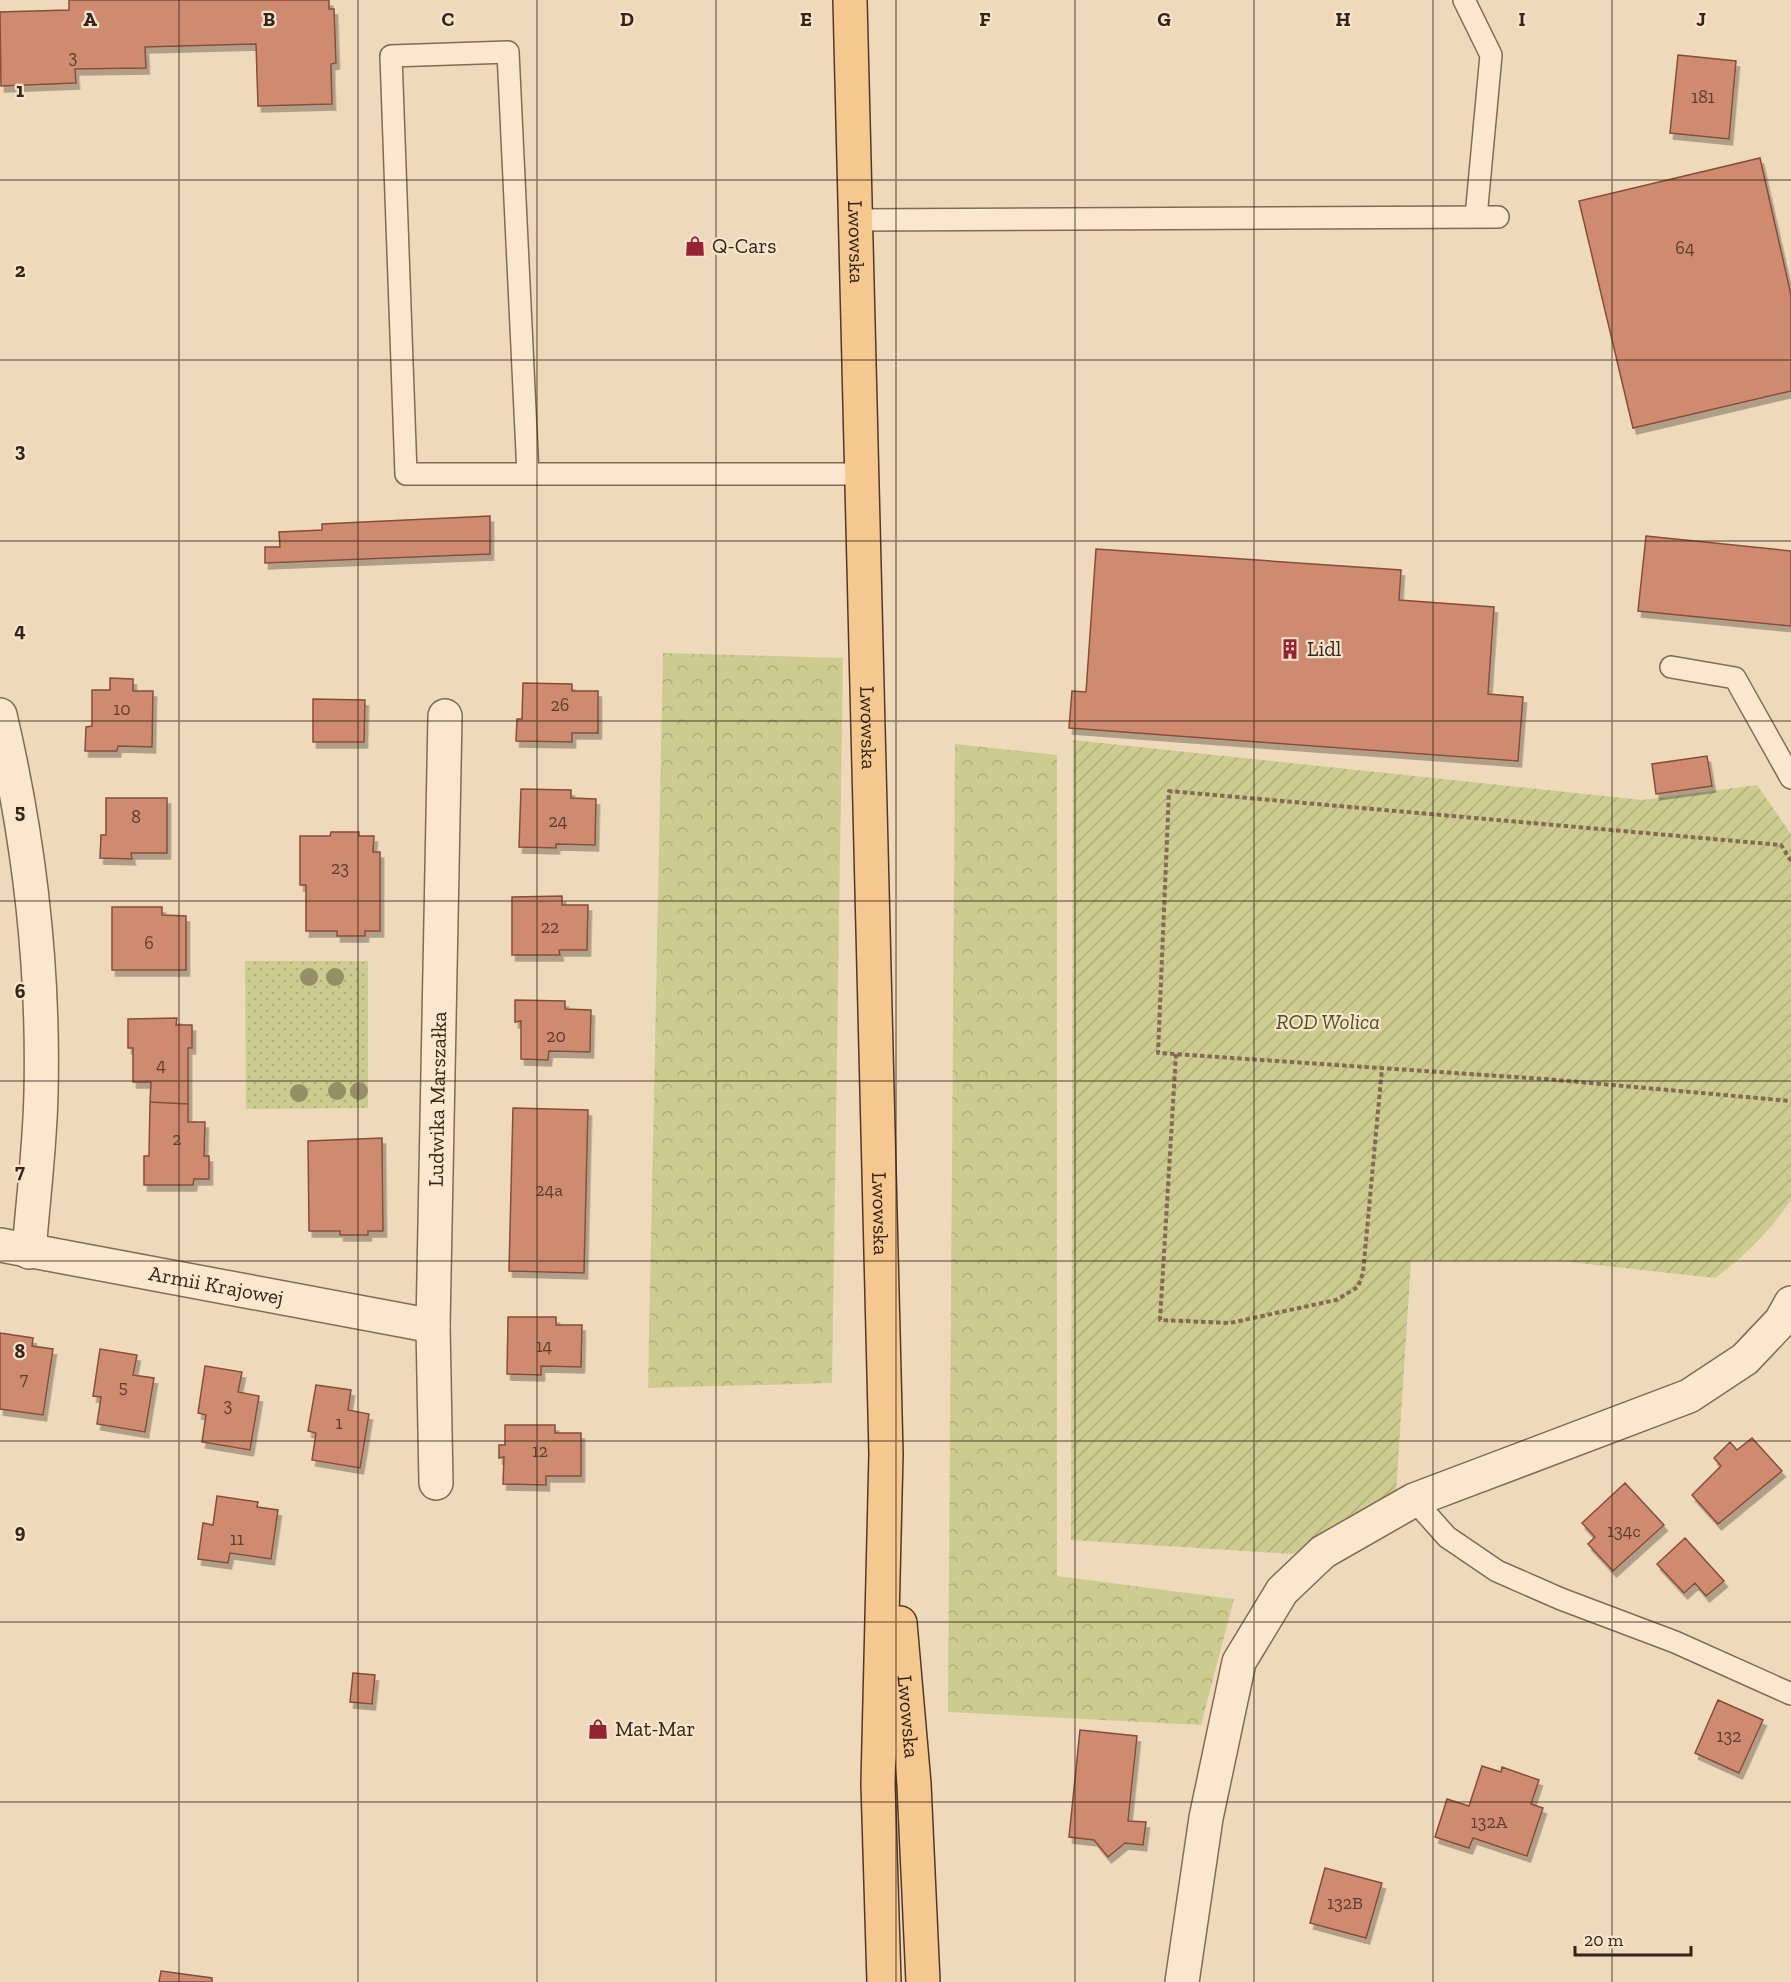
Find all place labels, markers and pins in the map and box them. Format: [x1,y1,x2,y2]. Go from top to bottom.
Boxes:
place label: Q-Cars [712,233,777,258]
shop icon: Q-Cars [683,234,707,258]
place label: Lidl [1307,636,1342,661]
building icon: Lidl [1278,637,1302,661]
place label: Mat-Mar [615,1716,695,1741]
shop icon: Mat-Mar [586,1717,610,1741]

